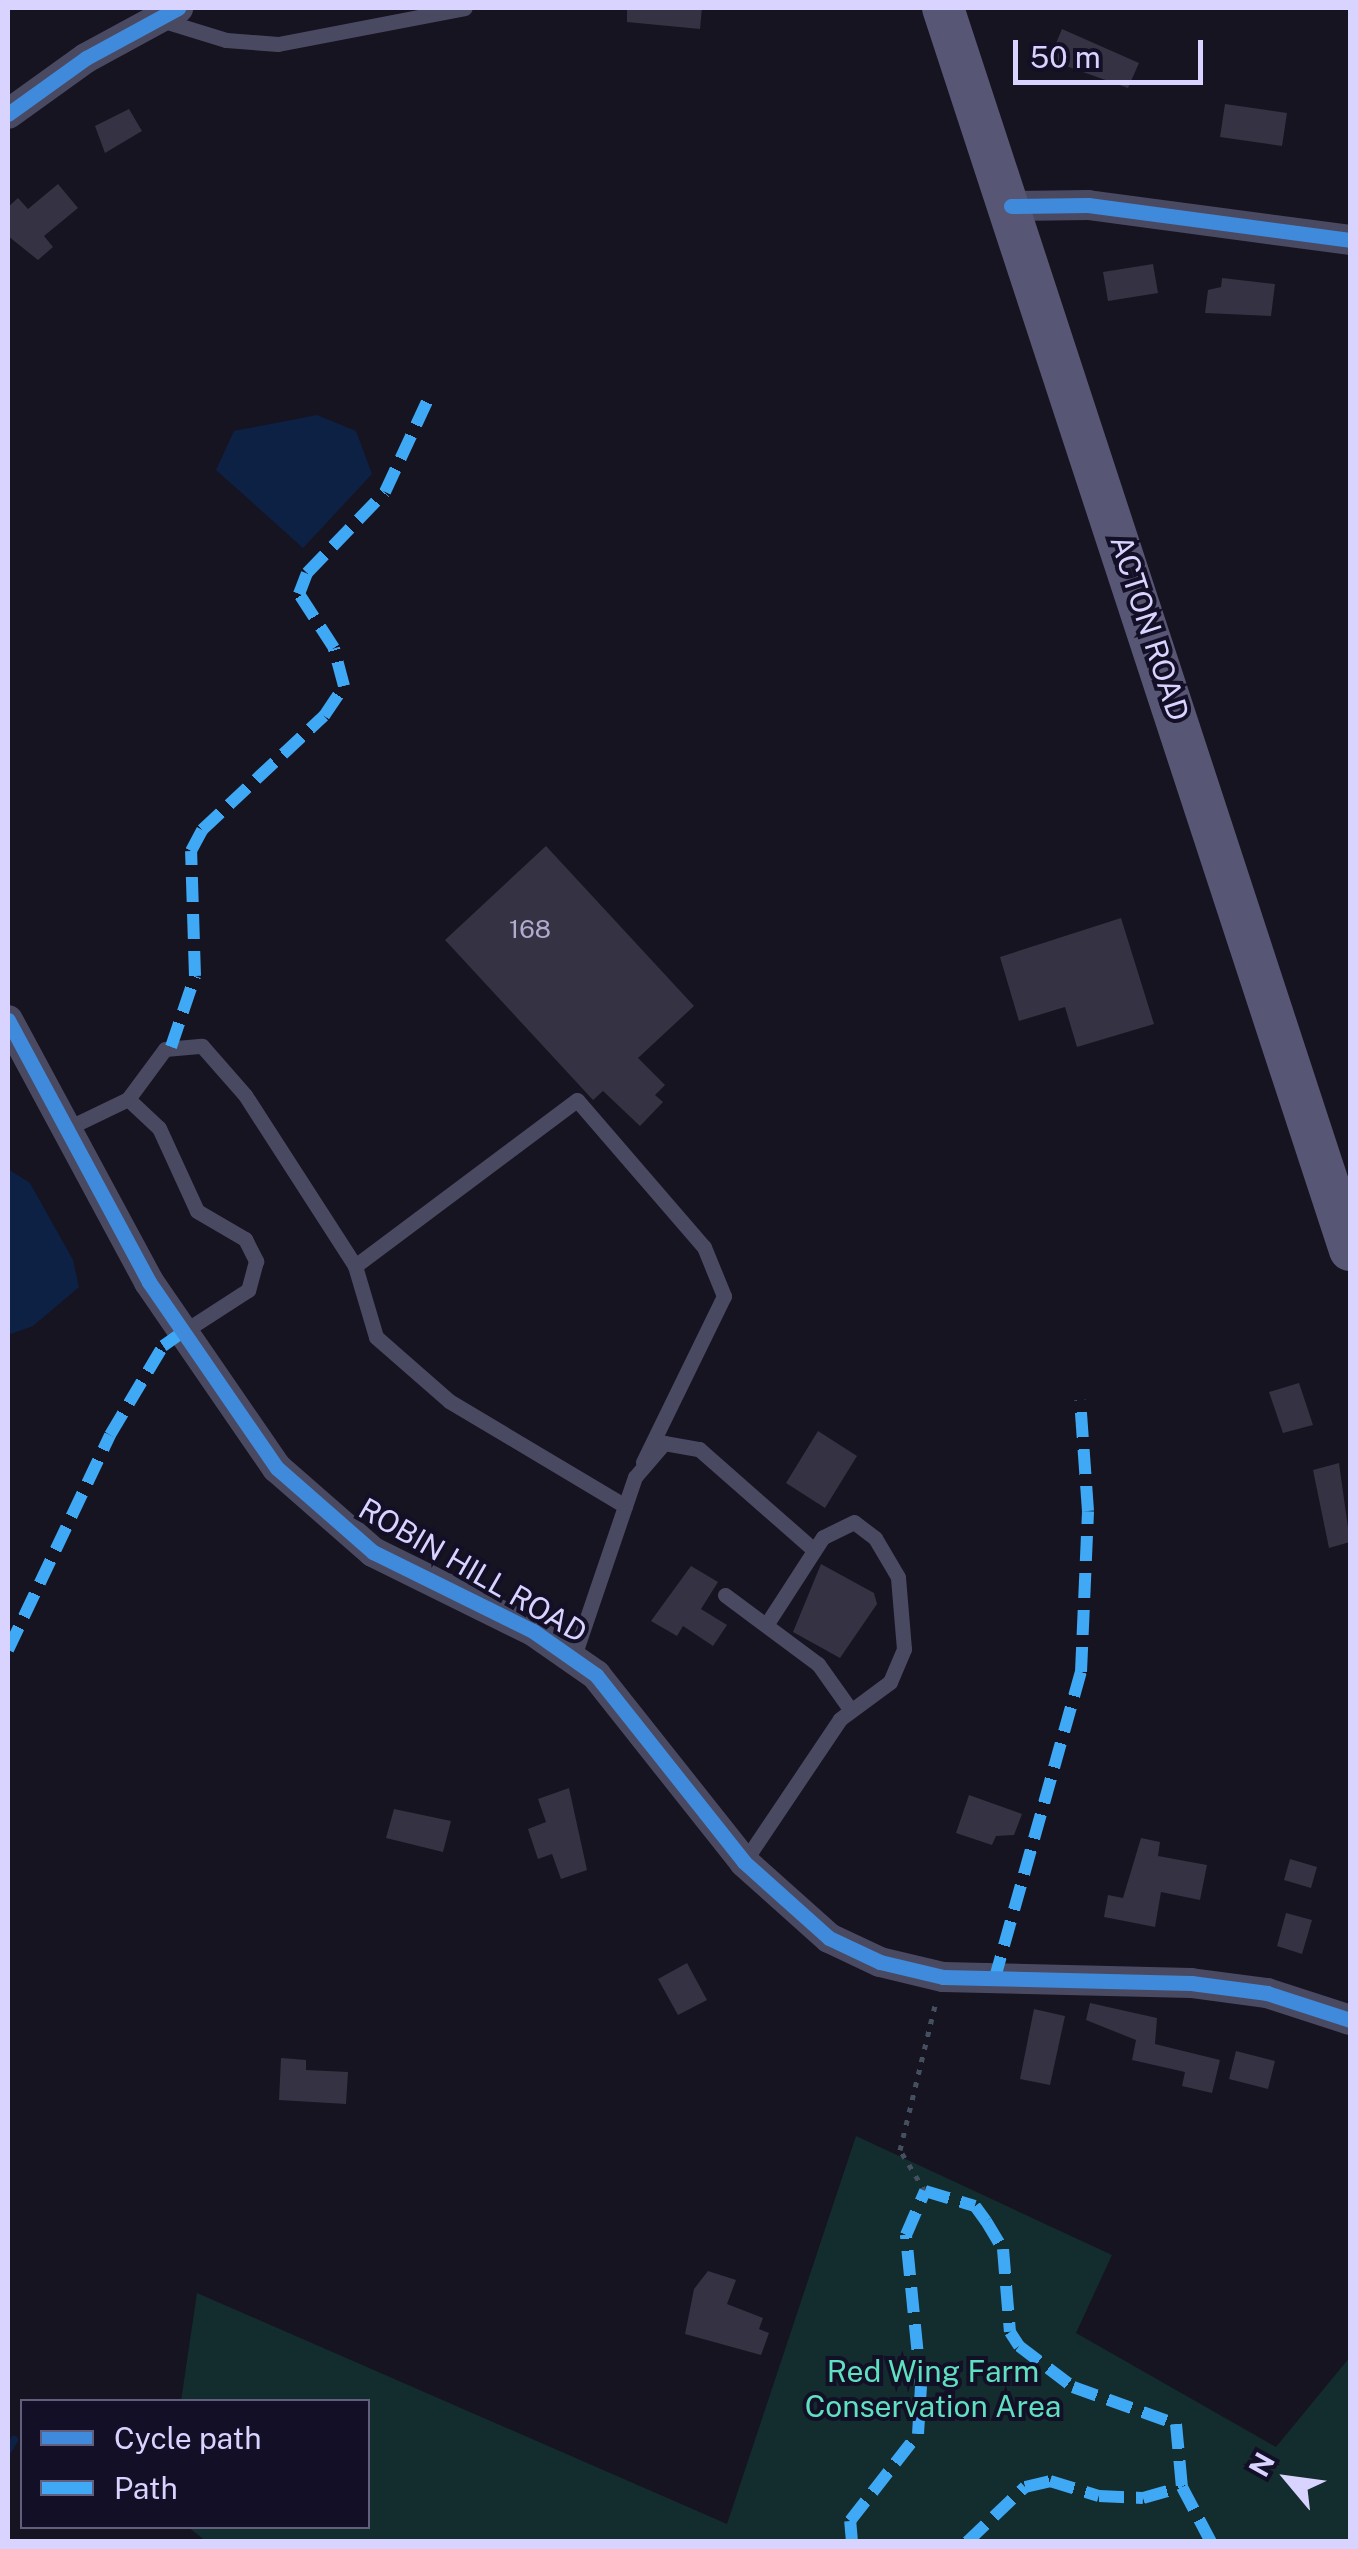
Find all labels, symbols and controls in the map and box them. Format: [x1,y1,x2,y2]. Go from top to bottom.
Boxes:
scale bar [1018,20,1208,82]
text: 50 m [1030,39,1101,75]
street label: ACTON ROAD [1103,531,1197,725]
house number: 168 [509,914,551,944]
street label: ROBIN HILL ROAD [353,1490,593,1650]
park label: Red Wing Farm Conservation Area [805,2353,1061,2424]
legend [20,2399,370,2529]
text: Cycle path [114,2420,262,2456]
north arrow [1238,2429,1338,2529]
text: N [1242,2447,1281,2482]
text: Path [114,2470,178,2506]

